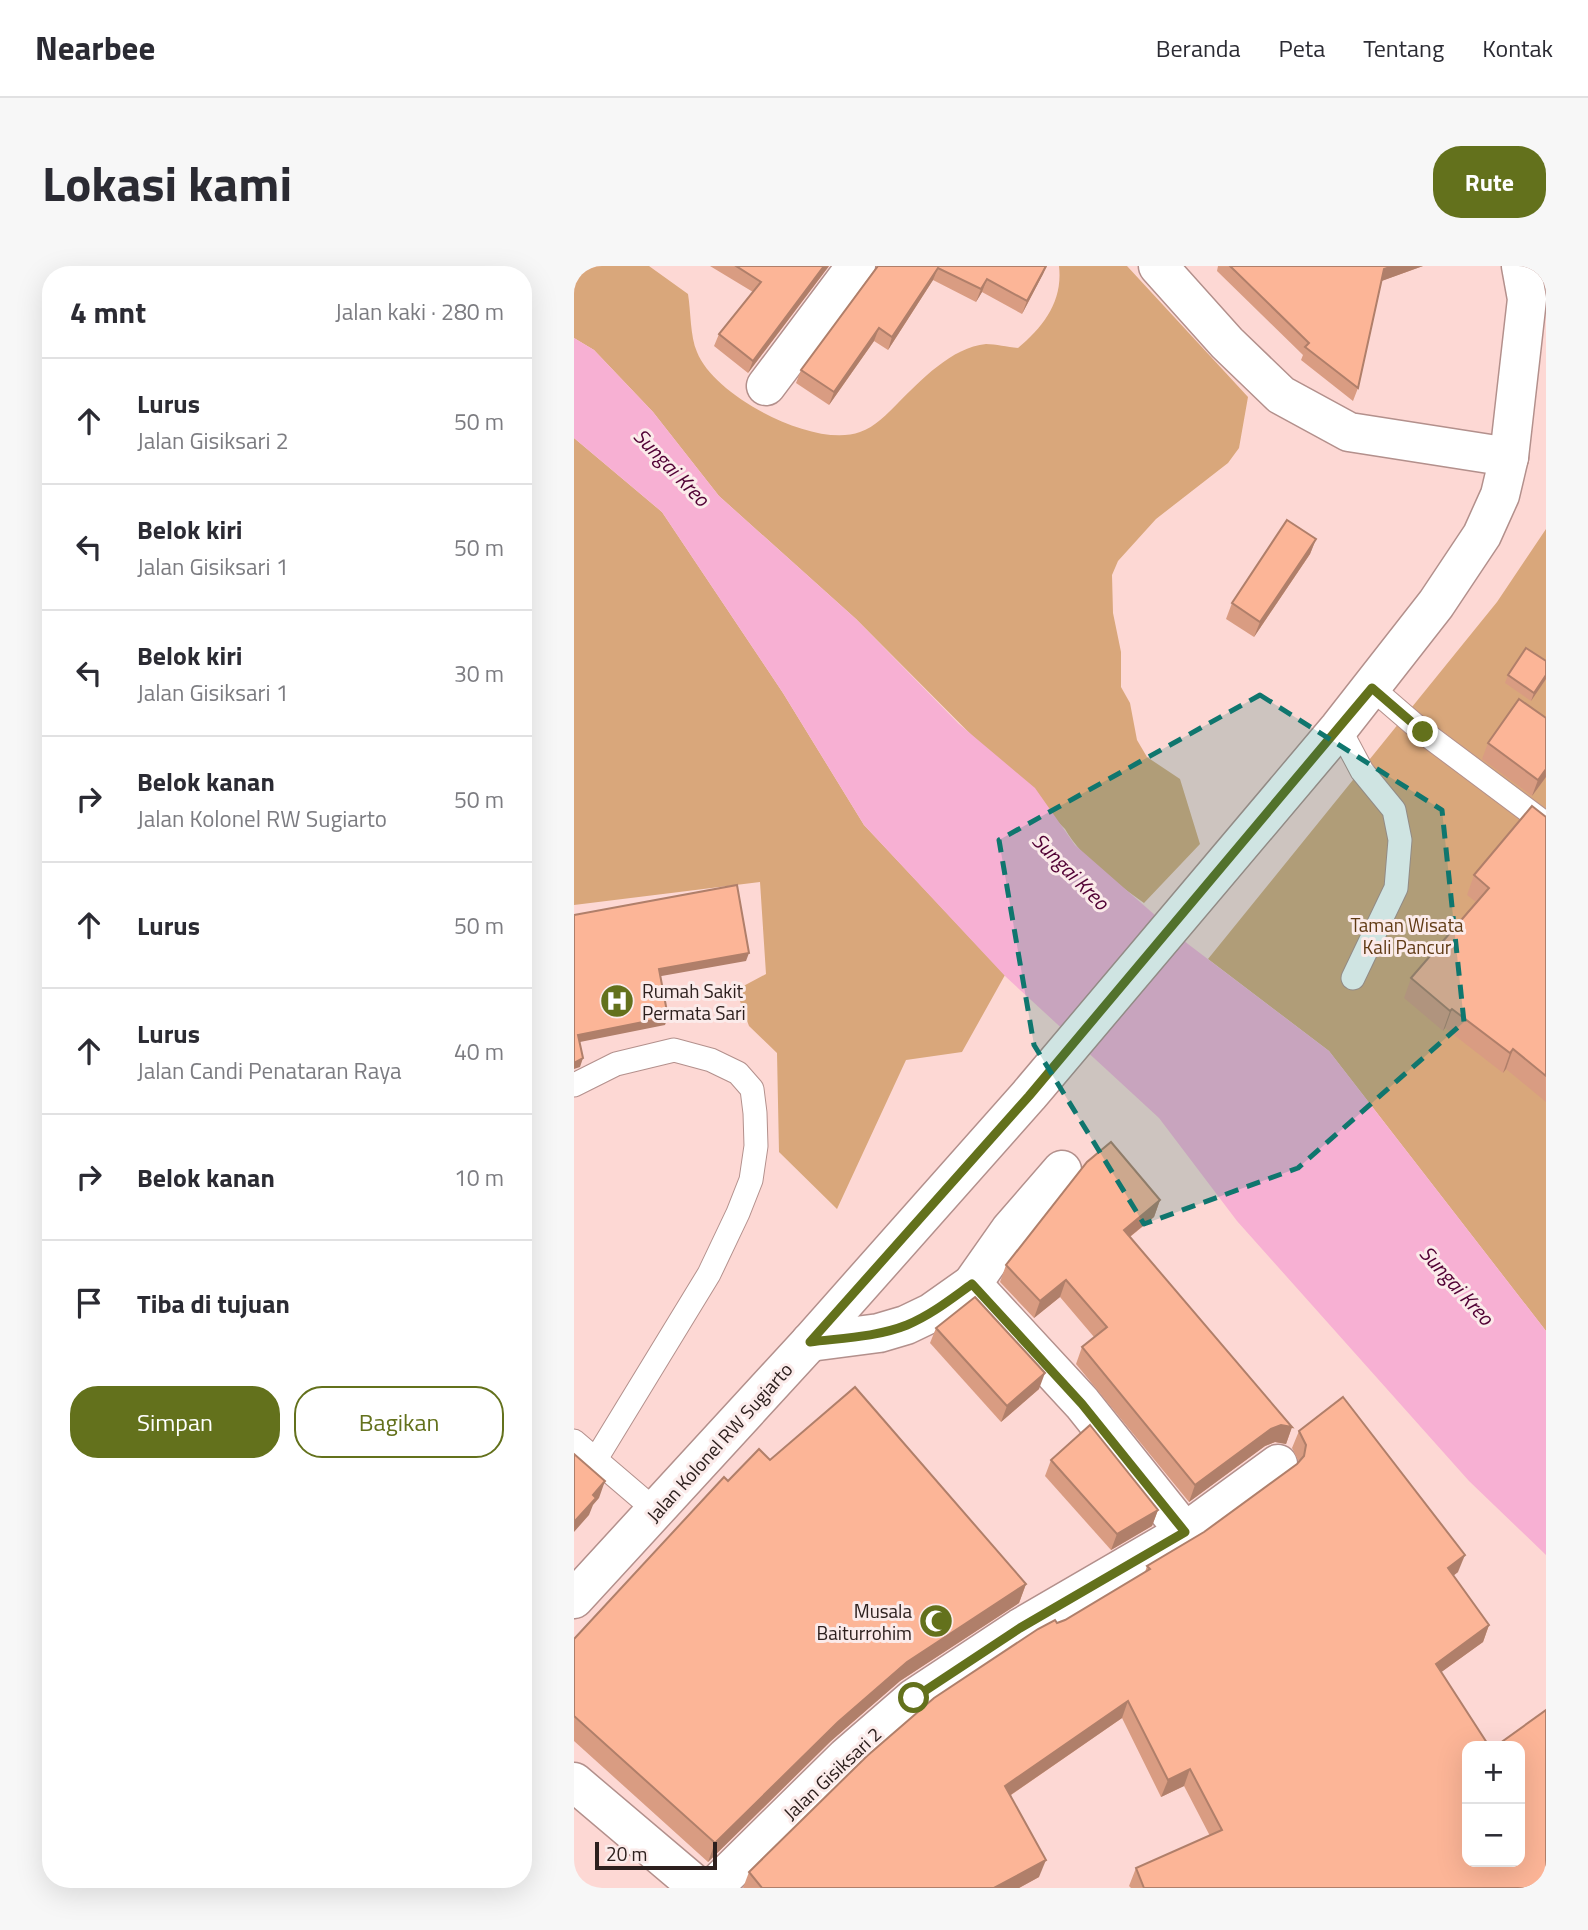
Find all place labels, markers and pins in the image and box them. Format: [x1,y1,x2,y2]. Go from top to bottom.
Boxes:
place label: Rumah Sakit Permata Sari [642,976,746,1027]
hospital icon: Rumah Sakit Permata Sari [598,982,636,1020]
place label: Musala Baiturrohim [817,1596,912,1647]
mosque icon: Musala Baiturrohim [917,1602,955,1640]

